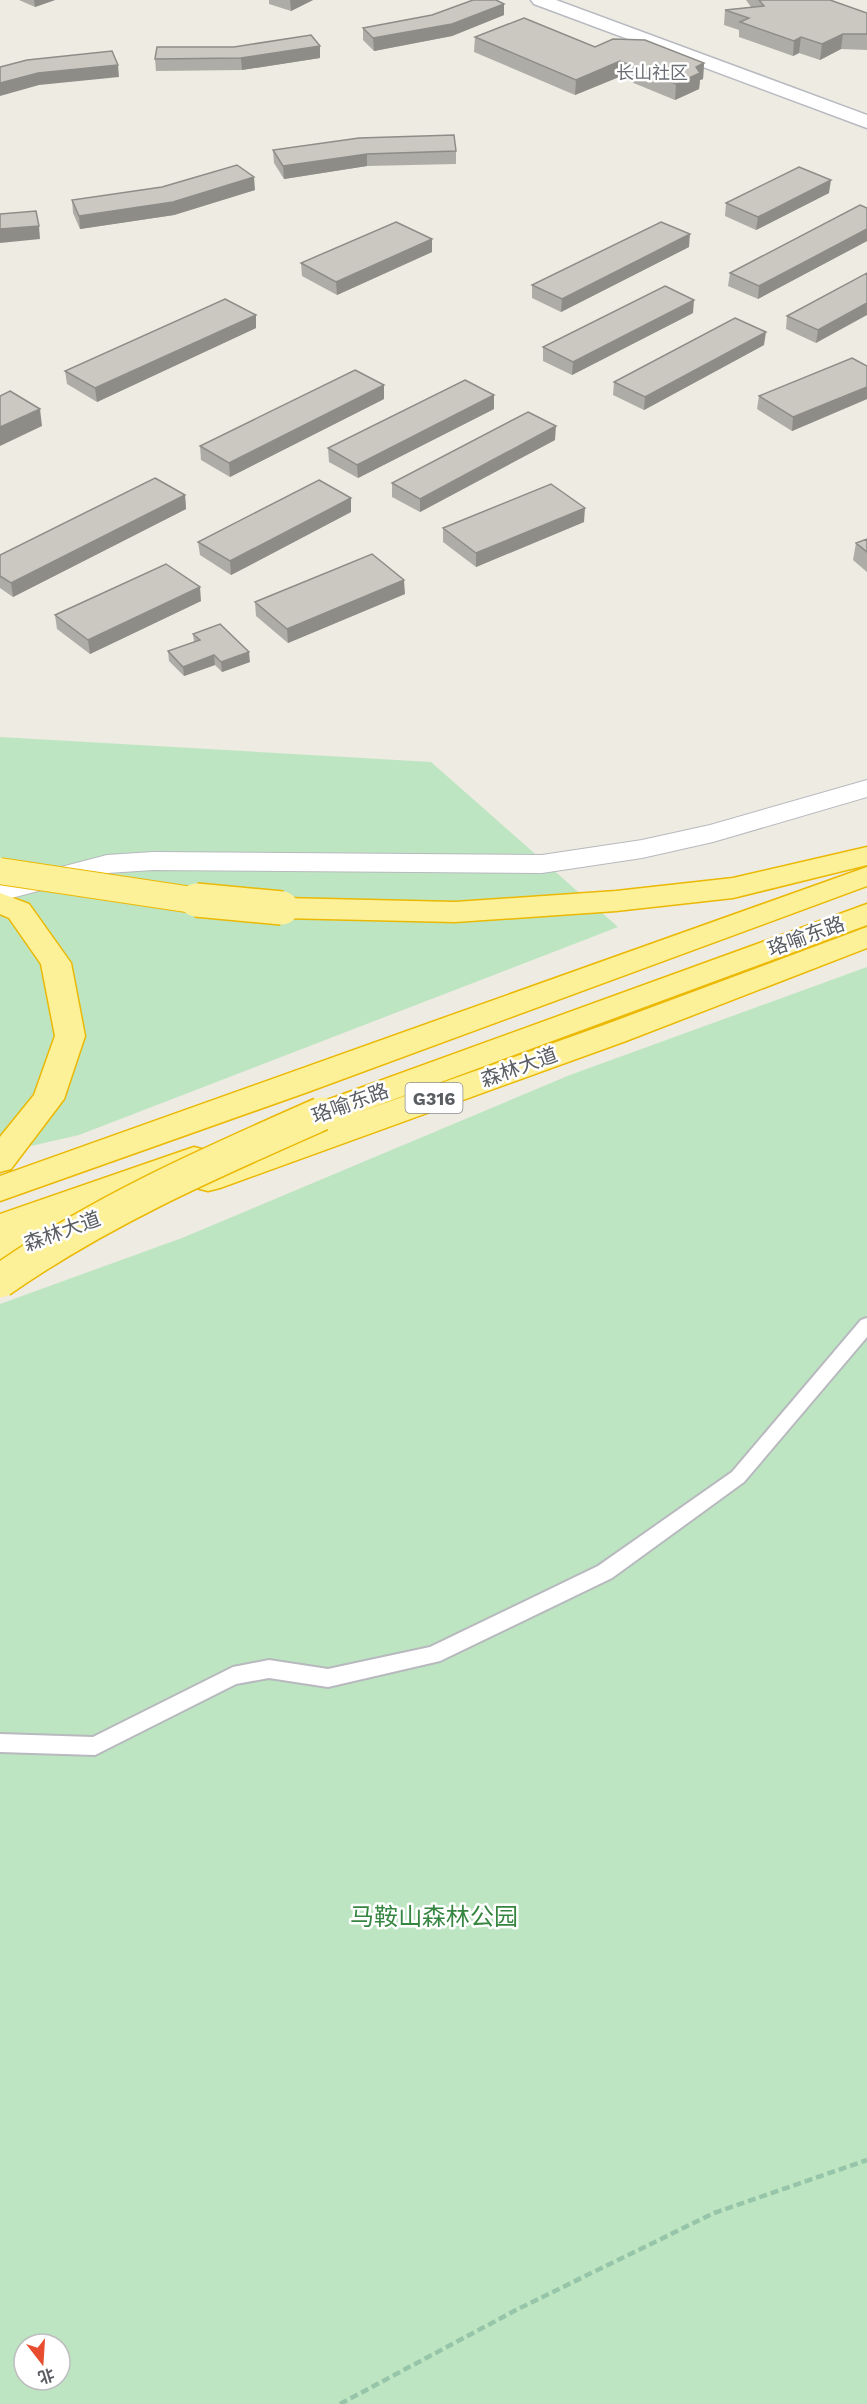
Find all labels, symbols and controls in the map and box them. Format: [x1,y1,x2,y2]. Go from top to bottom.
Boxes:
district label: 长山社区 [616,62,688,83]
street label: 珞喻东路 [764,911,848,961]
street label: 森林大道 [477,1042,561,1092]
street label: 珞喻东路 [308,1078,392,1128]
road number: G316 [406,1083,462,1113]
street label: 森林大道 [20,1206,104,1256]
park label: 马鞍山森林公园 [350,1903,518,1931]
north arrow [12,2332,72,2392]
text: 北 [36,2364,57,2387]

